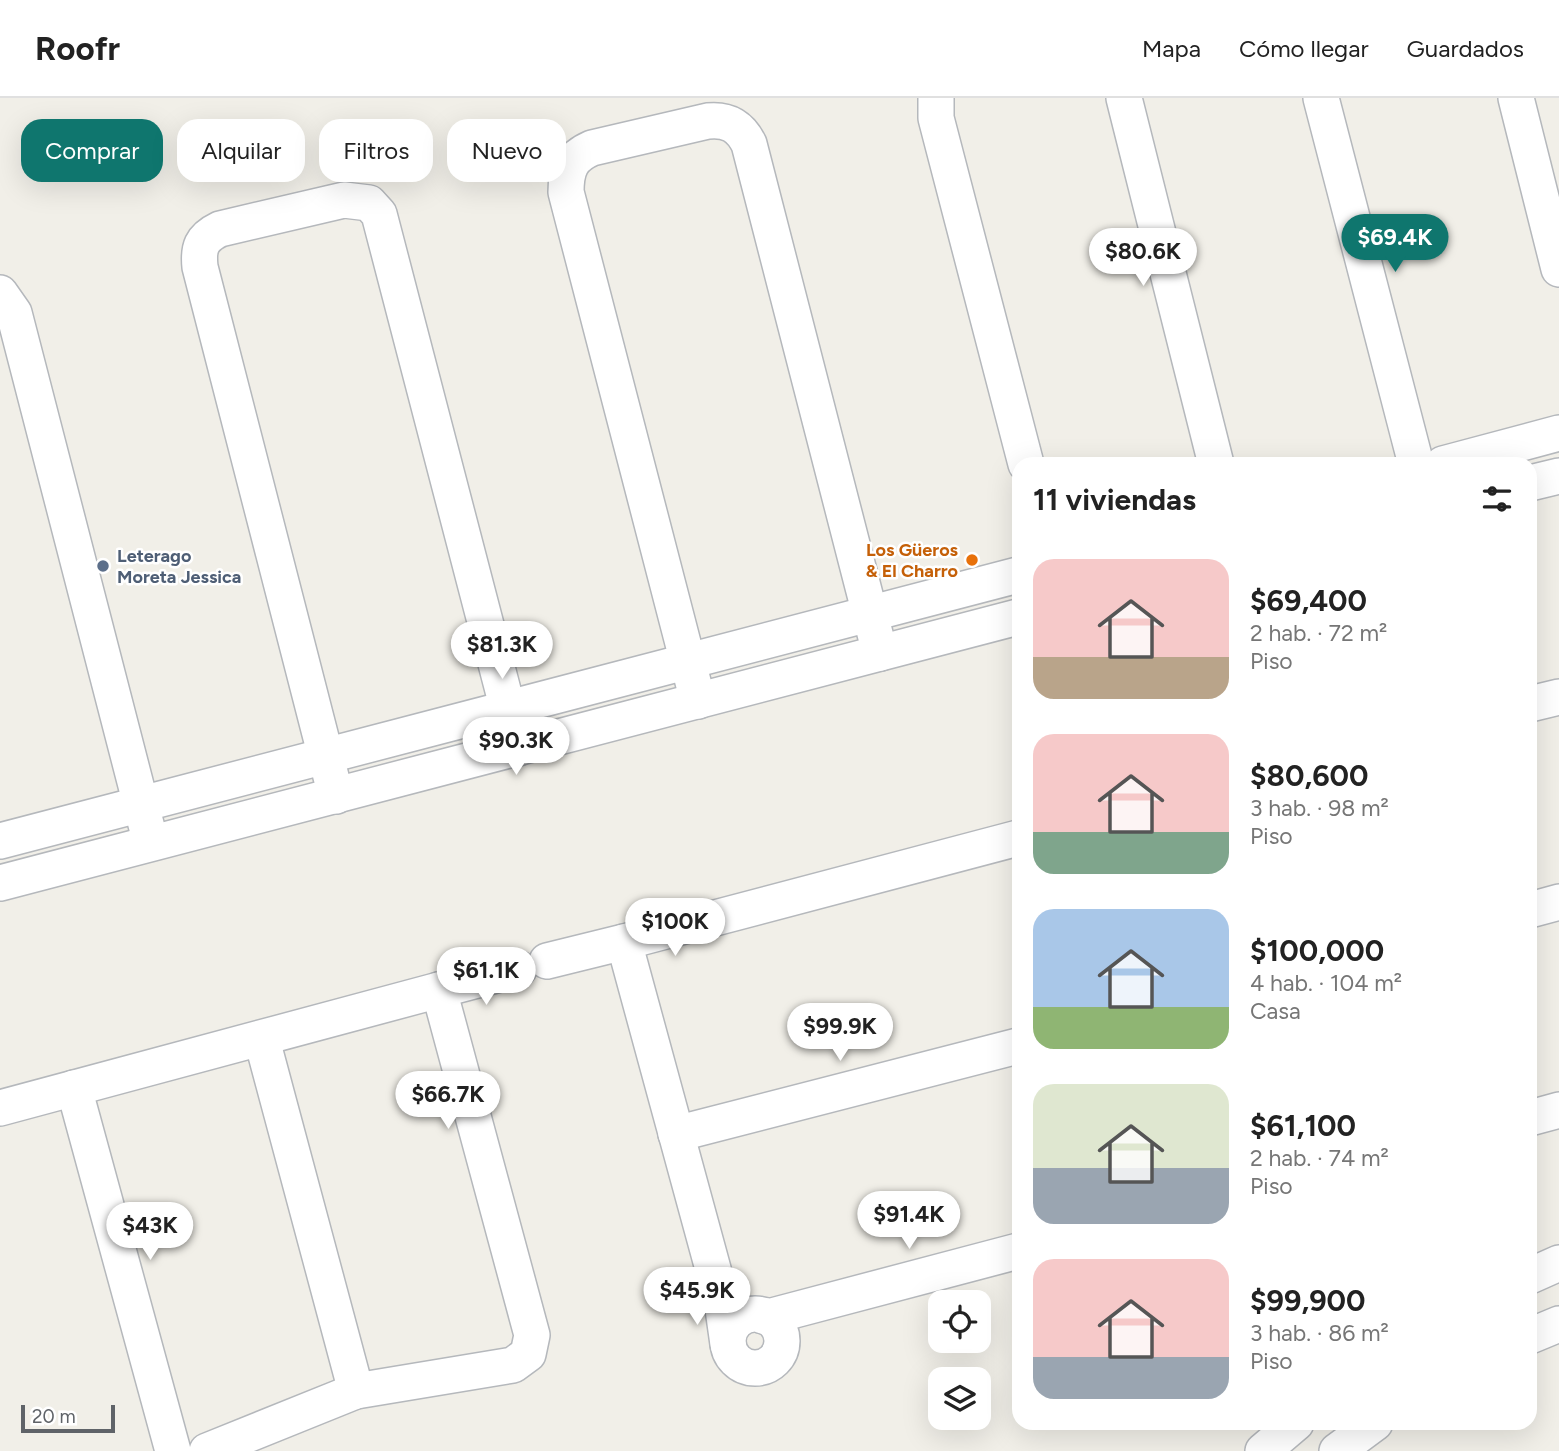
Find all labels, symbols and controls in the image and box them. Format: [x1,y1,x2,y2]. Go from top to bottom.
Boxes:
text: Roofr [35,29,120,68]
text: Mapa [1142,34,1201,63]
text: Cómo llegar [1239,34,1369,63]
text: Guardados [1407,34,1524,63]
chip: Comprar [21,119,163,182]
chip: Alquilar [177,119,305,182]
chip: Filtros [319,119,433,182]
chip: Nuevo [447,119,566,182]
pin: $69.4K [1338,214,1452,274]
text: $69.4K [1357,223,1433,251]
pin: $80.6K [1086,228,1200,288]
text: $80.6K [1105,237,1181,265]
icon: filters [1478,480,1516,518]
text: 11 viviendas [1033,481,1196,518]
place label: Los Güeros & El Charro [866,539,959,582]
place label: Leterago Moreta Jessica [117,545,241,588]
marker: Los Güeros & El Charro [964,552,980,568]
marker: Leterago Moreta Jessica [95,558,111,574]
text: $69,400 [1250,582,1367,619]
icon: home [1089,587,1173,671]
text: 2 hab. · 72 m² [1250,619,1387,647]
pin: $81.3K [445,622,559,681]
text: $81.3K [467,630,537,658]
text: Piso [1250,647,1293,675]
pin: $90.3K [459,718,573,777]
text: $90.3K [479,726,553,754]
text: $80,600 [1250,757,1368,794]
icon: home [1089,762,1173,846]
text: 3 hab. · 98 m² [1250,794,1389,822]
text: Piso [1250,822,1293,850]
pin: $100K [626,898,724,958]
text: $100K [641,907,709,935]
text: $100,000 [1250,932,1384,969]
icon: home [1089,937,1173,1021]
pin: $61.1K [429,948,543,1007]
text: $61.1K [453,956,519,984]
text: 4 hab. · 104 m² [1250,969,1402,997]
text: Casa [1250,997,1301,1025]
pin: $99.9K [783,1004,897,1063]
text: $99.9K [803,1012,877,1040]
pin: $66.7K [391,1072,505,1131]
text: $66.7K [411,1080,485,1108]
text: $61,100 [1250,1107,1356,1144]
icon: home [1089,1112,1173,1196]
text: 2 hab. · 74 m² [1250,1144,1389,1172]
text: Piso [1250,1172,1293,1200]
pin: $91.4K [852,1192,966,1251]
text: $91.4K [873,1200,945,1228]
pin: $43K [109,1202,191,1262]
text: $43K [122,1211,178,1239]
pin: $45.9K [640,1268,754,1327]
text: $45.9K [659,1276,735,1304]
text: $99,900 [1250,1282,1365,1319]
icon: home [1089,1287,1173,1371]
map controls [928,1290,991,1430]
button: locate [928,1290,991,1353]
text: 3 hab. · 86 m² [1250,1319,1389,1347]
text: Piso [1250,1347,1293,1375]
button: layers [928,1367,991,1430]
scale bar [21,1402,116,1434]
text: 20 m [32,1405,76,1428]

